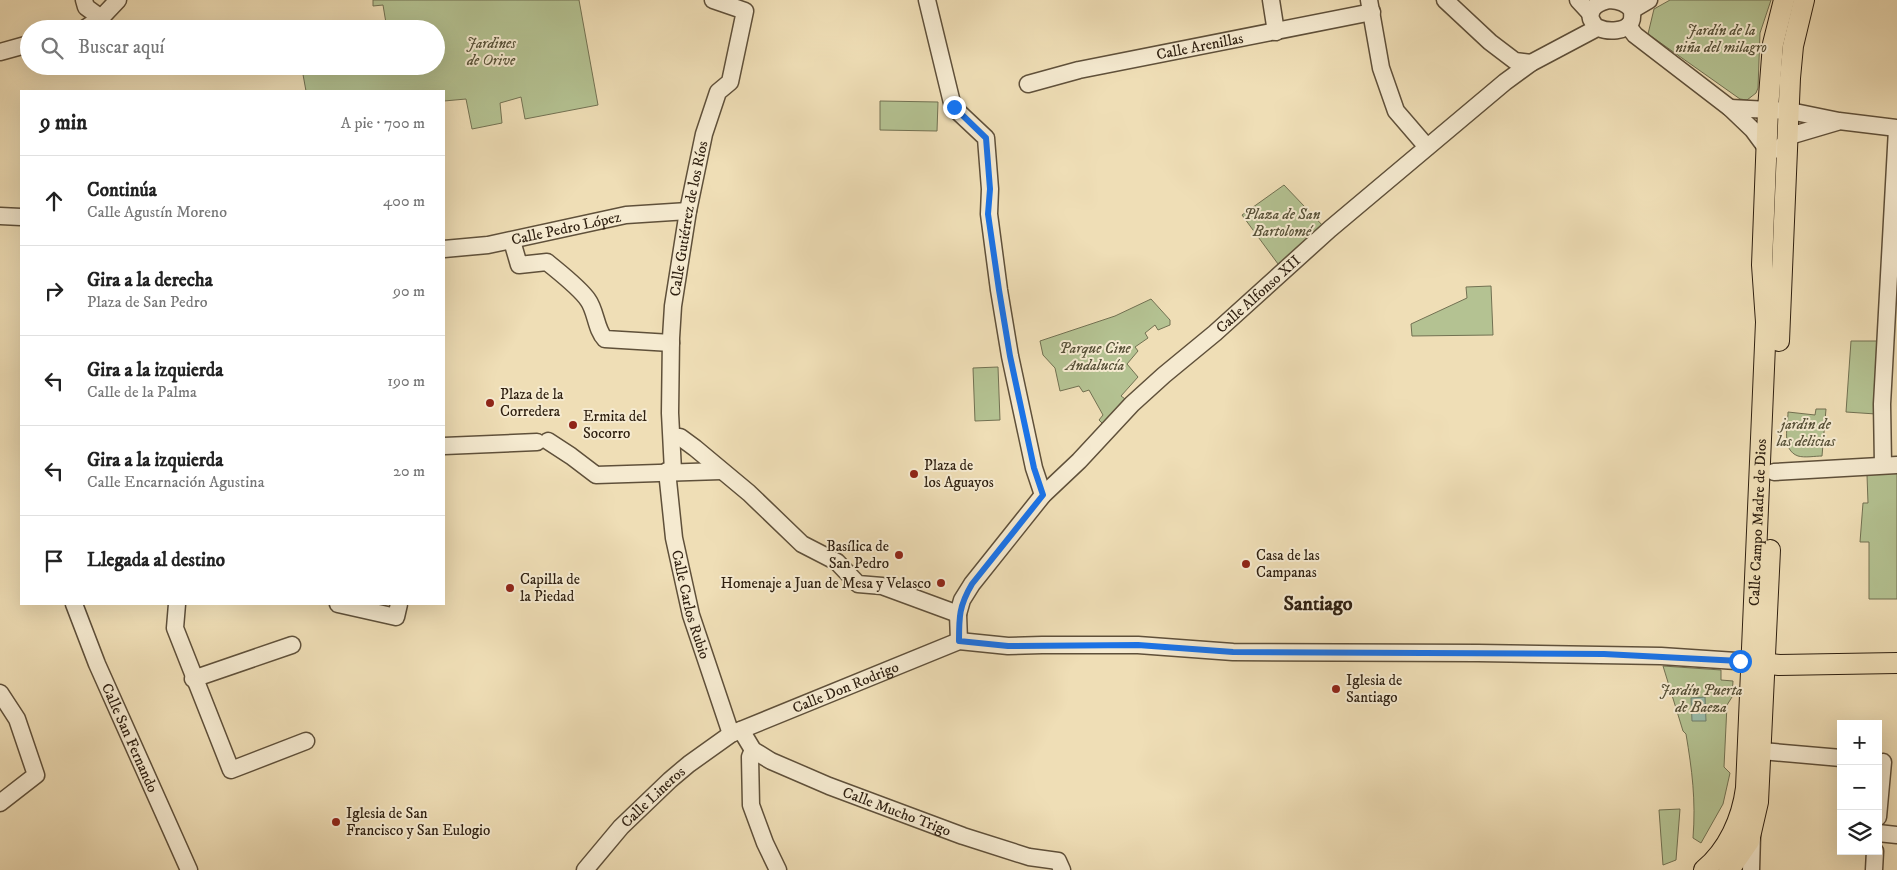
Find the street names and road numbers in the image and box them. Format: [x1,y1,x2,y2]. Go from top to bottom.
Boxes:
street label: Calle Arenillas [1155,29,1245,64]
street label: Calle Gutiérrez de los Ríos [666,139,712,298]
street label: Calle Pedro López [510,207,623,250]
street label: Calle Alfonso XII [1212,251,1305,338]
street label: Calle Campo Madre de Dios [1745,438,1771,607]
street label: Calle Carlos Rubio [667,548,714,662]
street label: Calle Don Rodrigo [790,658,902,718]
street label: Calle San Fernando [97,680,162,795]
street label: Calle Lineros [617,762,689,832]
street label: Calle Mucho Trigo [840,783,954,841]

